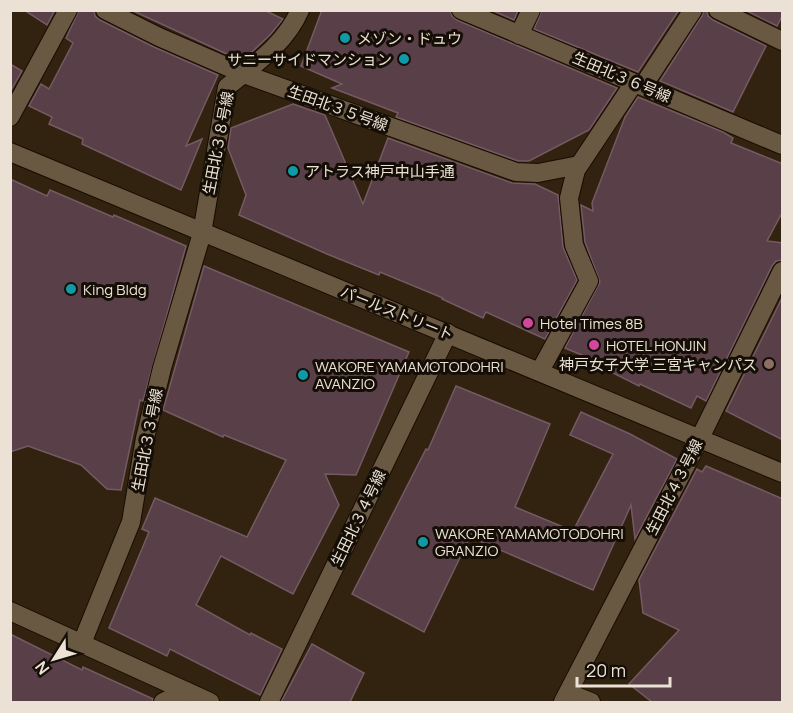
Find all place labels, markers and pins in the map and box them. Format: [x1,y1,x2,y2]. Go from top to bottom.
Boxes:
place label: メゾン・ドュウ [357,28,462,49]
marker: メゾン・ドュウ [338,31,352,45]
place label: サニーサイドマンション [227,49,392,70]
marker: サニーサイドマンション [397,52,411,66]
place label: アトラス神戸中山手通 [305,161,455,182]
marker: アトラス神戸中山手通 [286,164,300,178]
place label: King Bldg [83,279,147,300]
marker: King Bldg [64,282,78,296]
place label: Hotel Times 8B [540,313,643,334]
marker: Hotel Times 8B [521,316,535,330]
place label: HOTEL HONJIN [606,335,706,356]
marker: HOTEL HONJIN [587,338,601,352]
place label: 神戸女子大学 三宮キャンパス [559,354,757,375]
place label: WAKORE YAMAMOTODOHRI AVANZIO [315,356,504,394]
marker: 神戸女子大学 三宮キャンパス [762,357,776,371]
marker: WAKORE YAMAMOTODOHRI AVANZIO [296,368,310,382]
place label: WAKORE YAMAMOTODOHRI GRANZIO [435,523,624,561]
marker: WAKORE YAMAMOTODOHRI GRANZIO [416,535,430,549]

